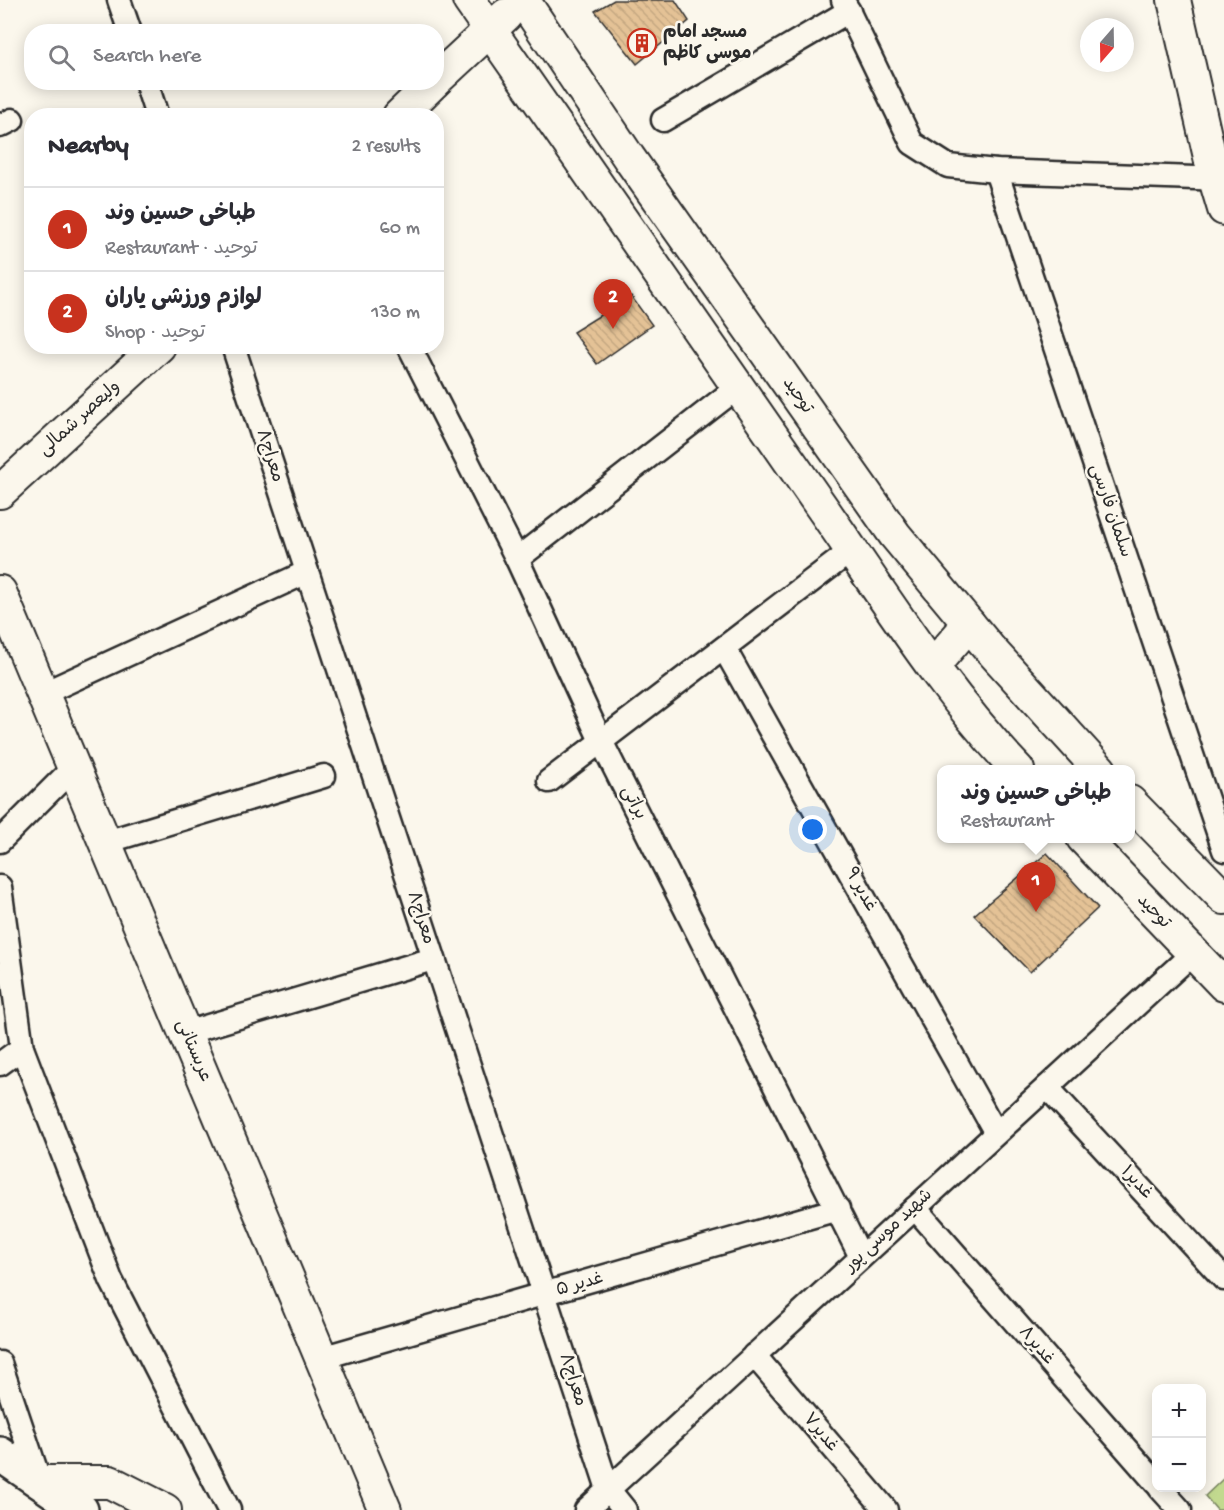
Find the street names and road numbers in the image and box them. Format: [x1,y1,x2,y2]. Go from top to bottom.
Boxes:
street label: توحید [777,374,817,419]
street label: ولیعصر شمالی [35,377,125,461]
street label: معراج۸ [251,427,287,485]
street label: سلمان فارسی [1084,462,1136,560]
street label: براتی [616,783,650,823]
street label: غدیر ۹ [839,864,881,916]
street label: معراج۸ [402,889,438,947]
street label: توحید [1132,890,1175,934]
street label: عربستانی [170,1017,216,1085]
street label: غدیر۱ [1115,1162,1157,1204]
street label: شهید موسی پور [839,1185,937,1278]
street label: غدیر ۵ [554,1268,606,1302]
street label: غدیر۸ [1014,1322,1058,1370]
street label: معراج۸ [554,1351,590,1409]
street label: غدیر۷ [798,1409,842,1457]

